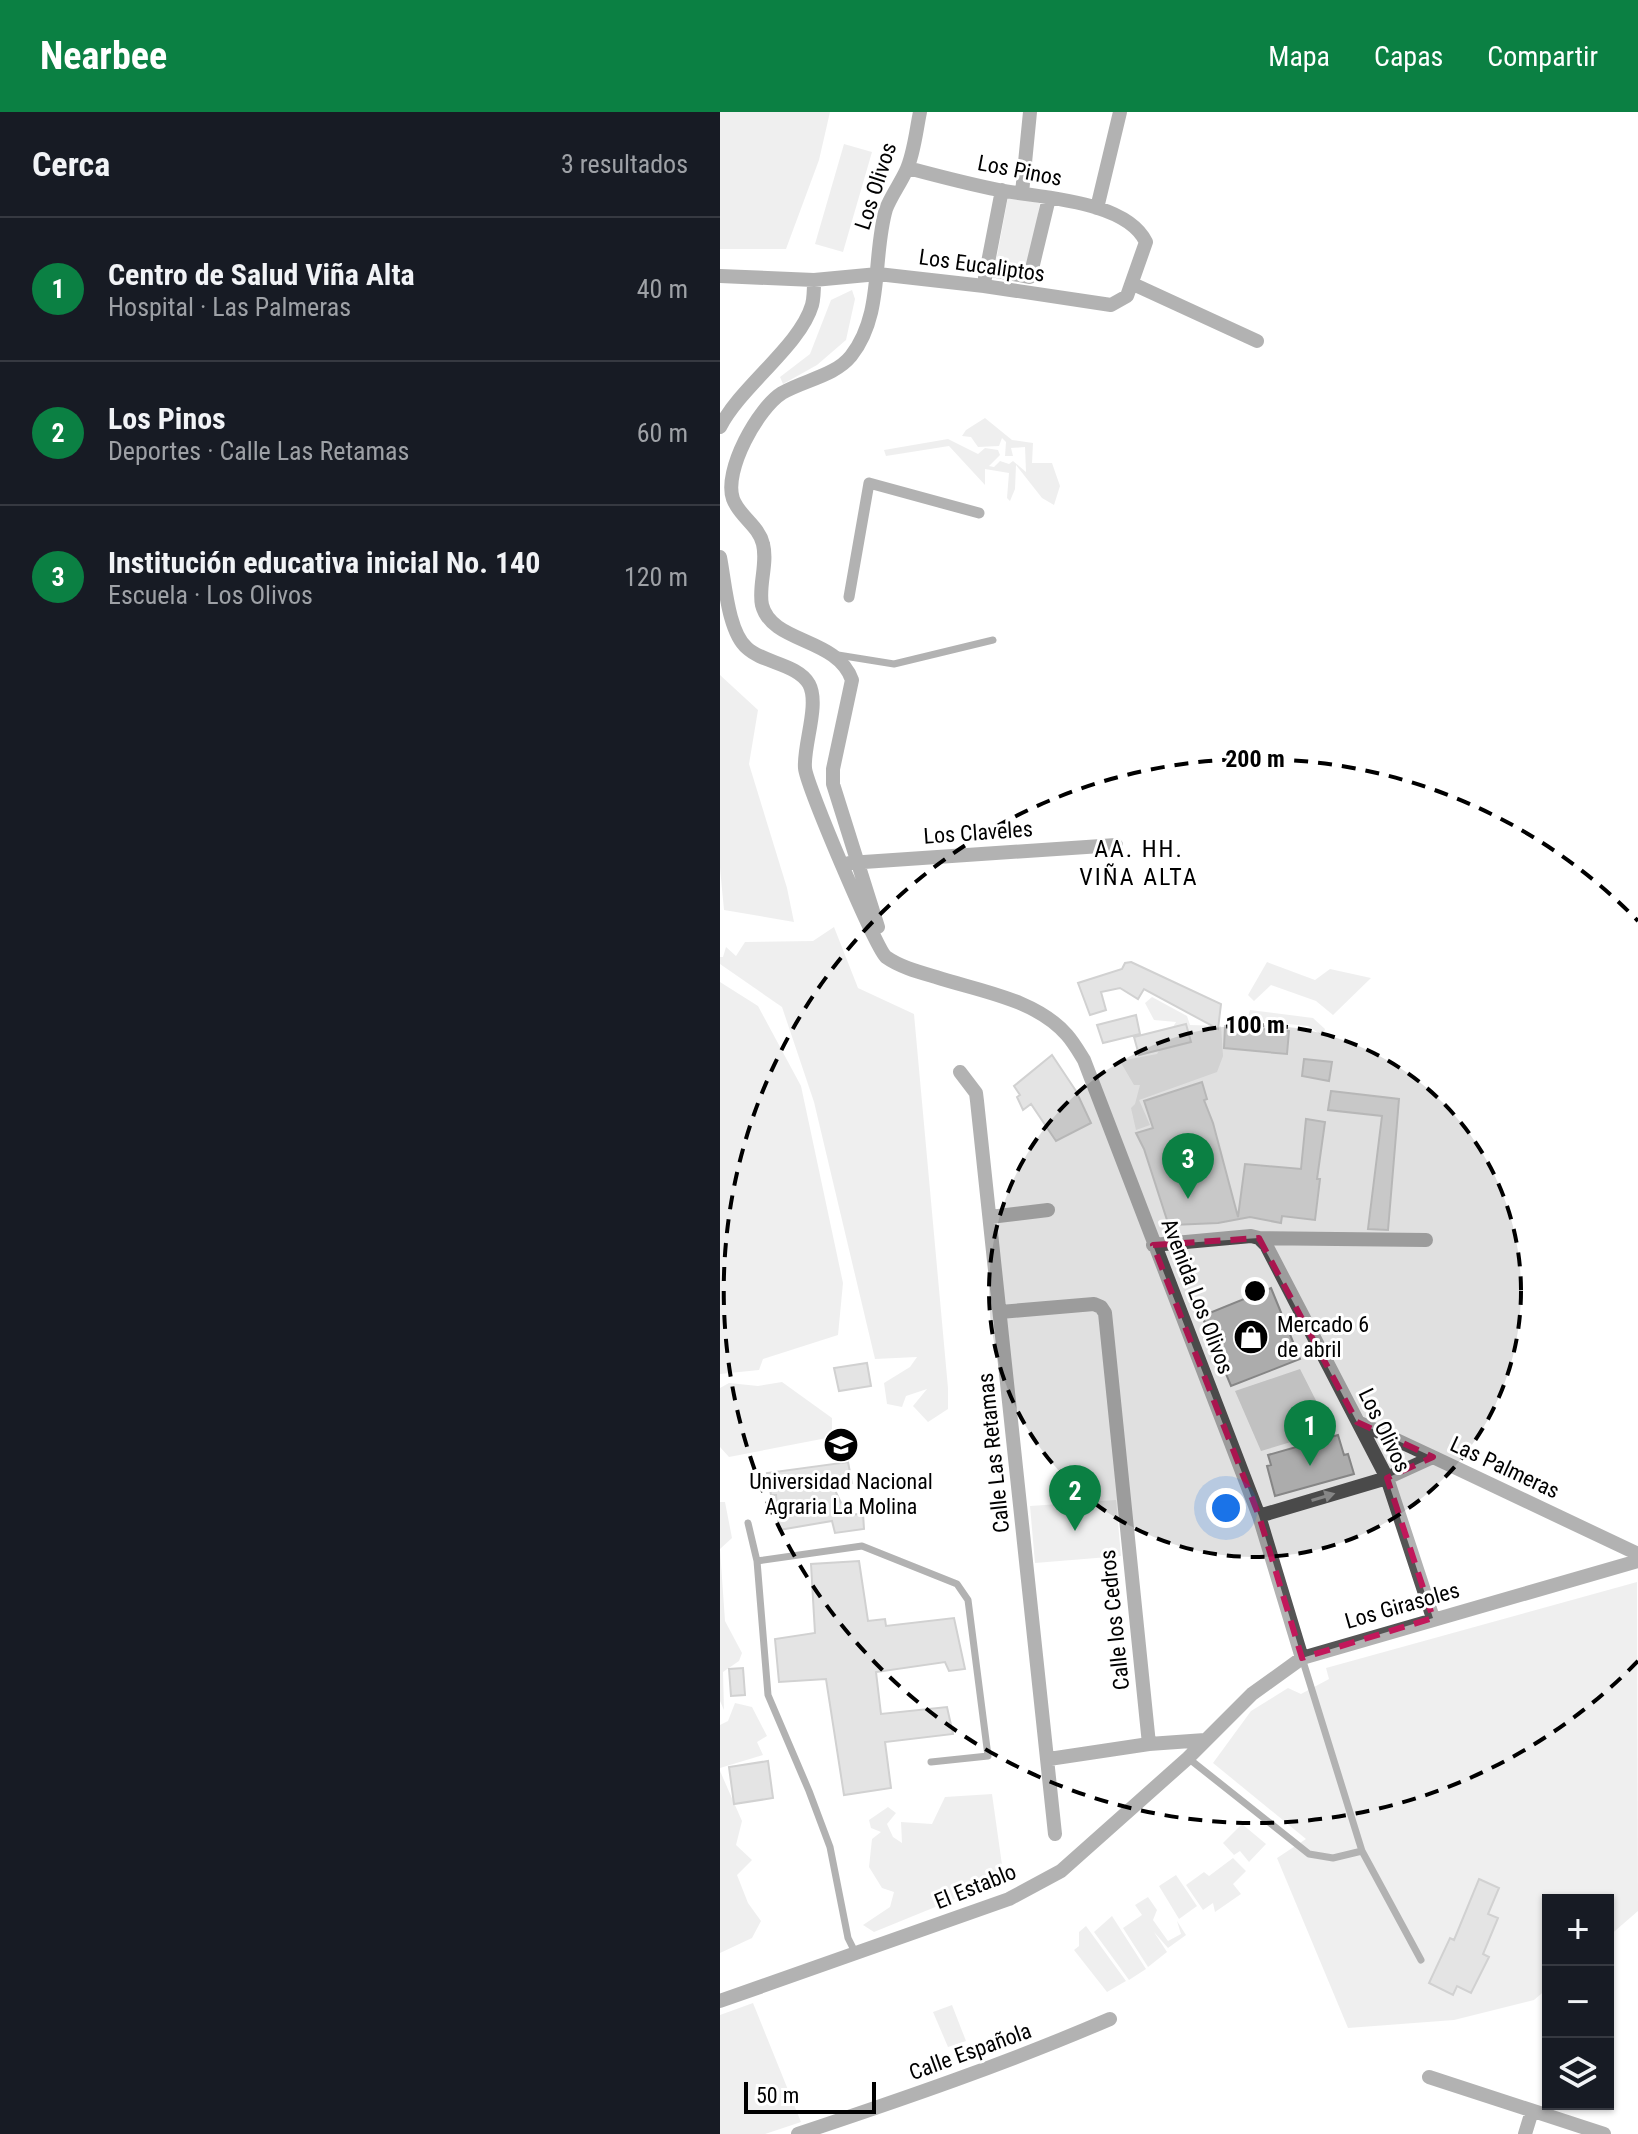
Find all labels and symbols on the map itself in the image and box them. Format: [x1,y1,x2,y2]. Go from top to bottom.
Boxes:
street label: Los Olivos [850,139,901,233]
street label: Los Pinos [976,150,1064,191]
street label: Los Eucaliptos [917,244,1047,287]
text: 200 m [1225,745,1285,773]
street label: Los Claveles [923,816,1034,849]
district label: AA. HH. VIÑA ALTA [1079,835,1199,891]
text: 100 m [1225,1011,1285,1039]
pin: 3 [1162,1133,1214,1199]
street label: Avenida Los Olivos [1156,1215,1239,1377]
centre of rings [1241,1277,1269,1305]
place label: Mercado 6 de abril [1277,1312,1369,1362]
shop icon: Mercado 6 de abril [1232,1318,1270,1356]
street label: Calle Las Retamas [973,1372,1014,1534]
street label: Los Olivos [1354,1384,1416,1476]
pin: 1 [1284,1400,1336,1466]
school or university icon: Universidad Nacional Agraria La Molina [822,1426,860,1464]
street label: Las Palmeras [1446,1431,1563,1504]
pin: 2 [1049,1465,1101,1531]
place label: Universidad Nacional Agraria La Molina [749,1469,933,1519]
your location [1206,1488,1246,1528]
one-way arrow [1311,1490,1335,1503]
street label: Calle los Cedros [1095,1549,1134,1691]
street label: Los Girasoles [1342,1577,1462,1634]
street label: El Establo [931,1859,1020,1914]
street label: Calle Española [906,2018,1035,2085]
scale bar [744,2078,876,2114]

